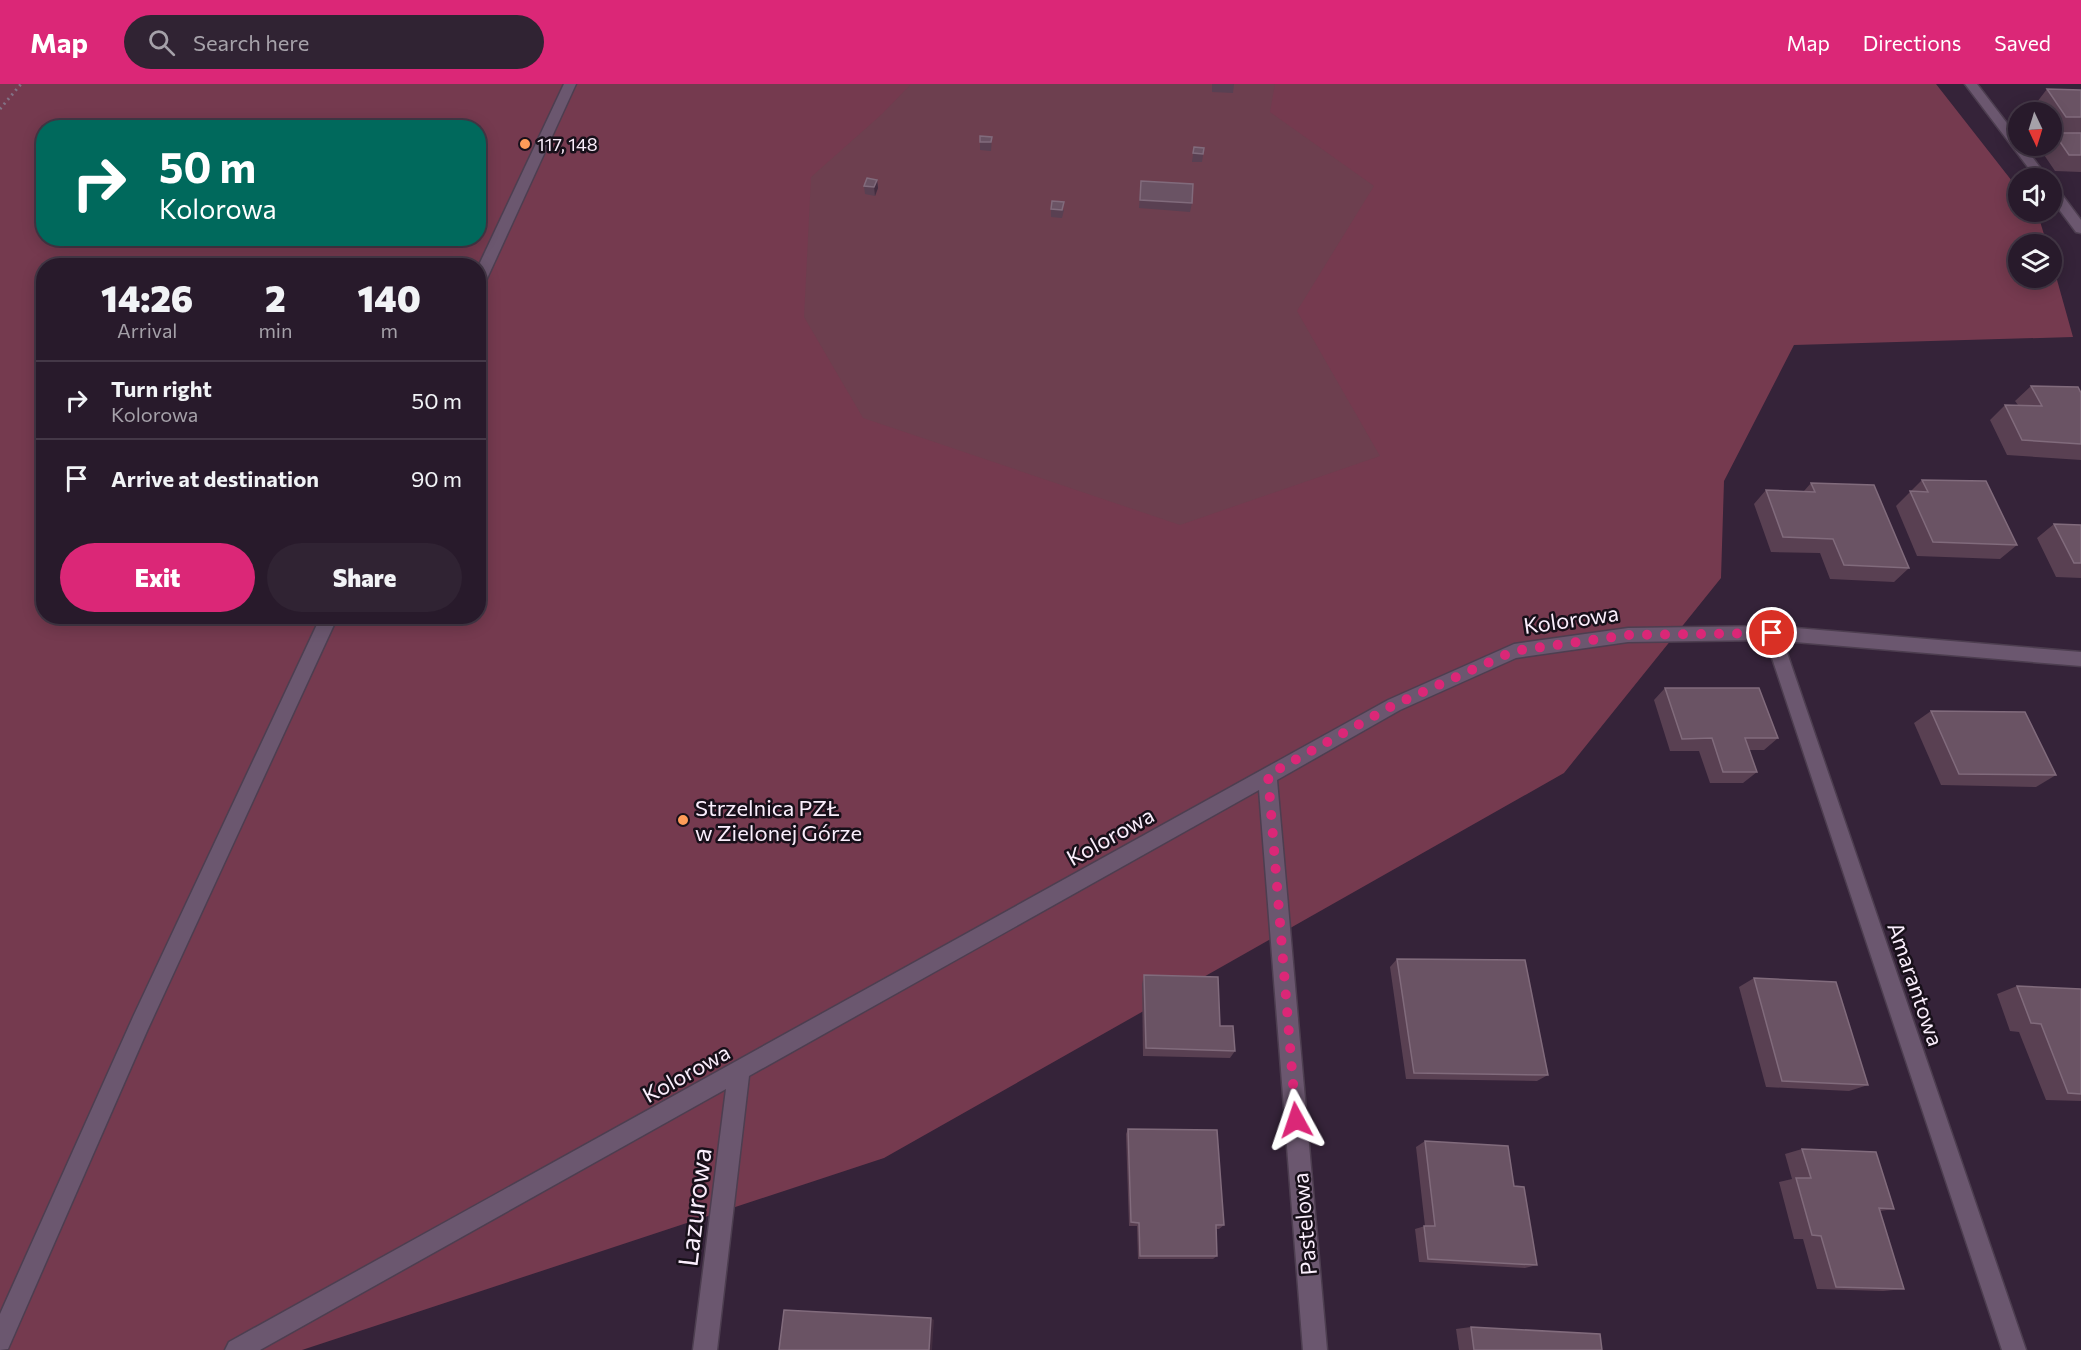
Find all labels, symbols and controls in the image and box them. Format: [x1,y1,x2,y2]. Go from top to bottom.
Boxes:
search box [124,15,544,69]
text: Map [30,25,88,59]
icon: search [145,26,178,59]
text: Search here [193,29,309,56]
text: Map [1787,30,1830,55]
text: Directions [1863,30,1961,55]
text: Saved [1994,30,2051,55]
north arrow [2008,102,2062,156]
map controls [2008,102,2062,288]
place label: 117, 148 [537,133,598,155]
marker: 117, 148 [518,137,532,151]
text: 50 m [159,140,256,192]
icon: right [60,144,138,222]
button: sound [2008,168,2062,222]
text: Kolorowa [159,192,277,225]
button: layers [2008,234,2062,288]
text: 14:26 [101,275,193,319]
text: 2 [265,275,286,319]
text: 140 [358,275,421,319]
text: Arrival [117,318,177,342]
text: min [258,318,292,342]
text: m [380,318,398,342]
text: Turn right [111,375,212,402]
icon: right [60,384,93,417]
text: 50 m [412,387,462,414]
text: Kolorowa [111,402,198,426]
icon: arrive [60,462,93,495]
text: Arrive at destination [111,465,319,492]
text: 90 m [411,465,462,492]
button: Exit [60,543,255,612]
button: Share [267,543,462,612]
street label: Kolorowa [1522,599,1620,639]
pin [1746,607,1797,658]
icon: arrive [1755,616,1788,649]
place label: Strzelnica PZŁ w Zielonej Górze [695,794,862,846]
street label: Kolorowa [1062,801,1158,871]
marker: Strzelnica PZŁ w Zielonej Górze [676,813,690,827]
street label: Amarantowa [1882,919,1950,1049]
street label: Kolorowa [638,1038,734,1108]
position arrow [1264,1088,1328,1152]
street label: Lazurowa [670,1146,718,1268]
street label: Pastelowa [1286,1172,1322,1276]

